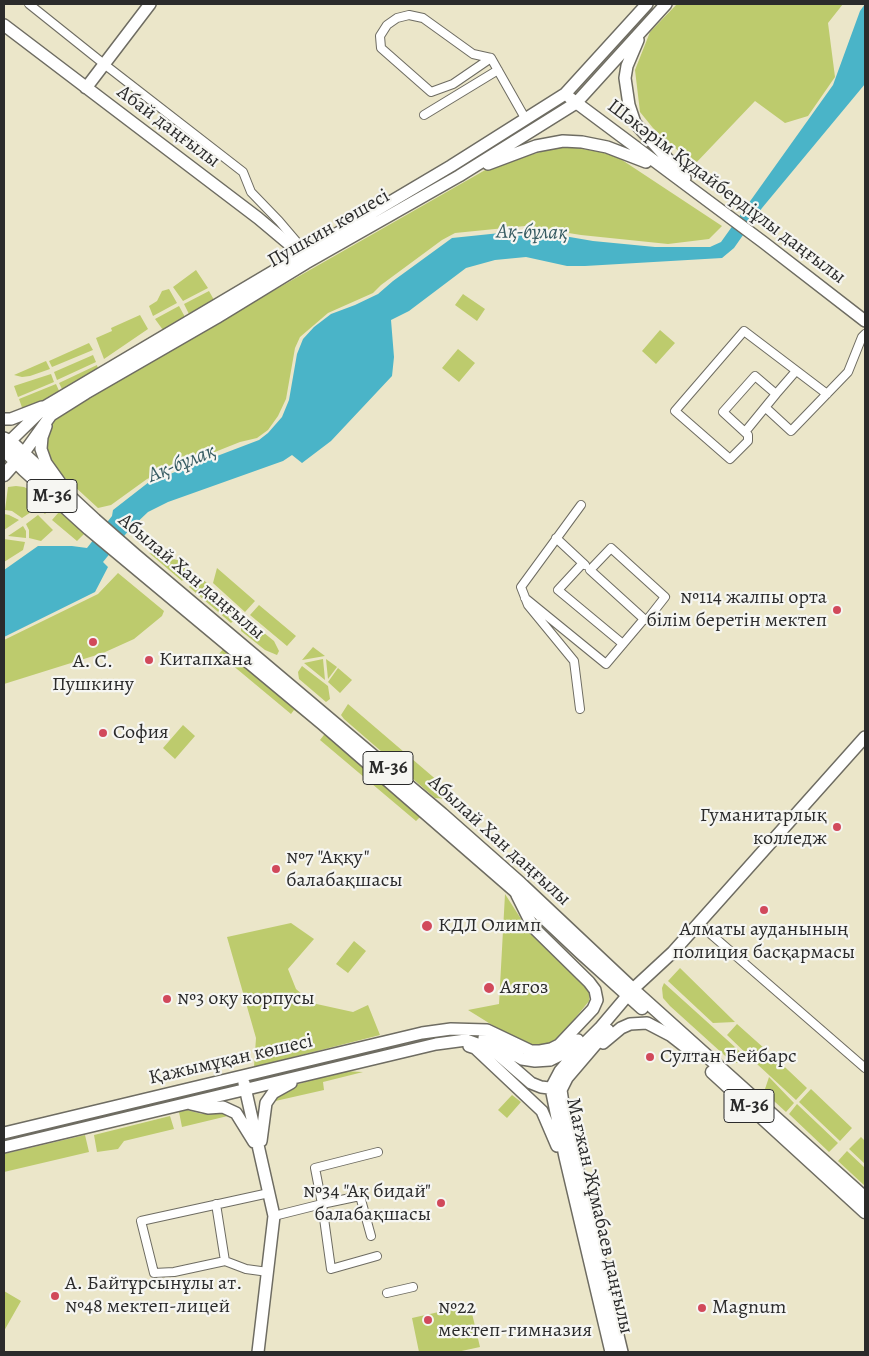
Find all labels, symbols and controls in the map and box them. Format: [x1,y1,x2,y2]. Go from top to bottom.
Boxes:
street label: Абай даңғылы [112,80,224,174]
street label: Шәкәрім Құдайбердіұлы даңғылы [602,94,850,290]
street label: Пушкин көшесі [264,184,394,274]
water label: Ақ-бұлақ [496,220,568,246]
water label: Ақ-бұлақ [144,439,220,489]
road number: M-36 [27,480,77,512]
street label: Абылай Хан даңғылы [113,509,269,645]
place label: №114 жалпы орта білім беретін мектеп [646,586,827,633]
marker: №114 жалпы орта білім беретін мектеп [831,604,843,616]
marker: А. С. Пушкину [87,636,99,648]
place label: Китапхана [159,648,252,672]
place label: А. С. Пушкину [52,650,134,697]
marker: Китапхана [143,654,155,666]
place label: София [113,721,169,745]
marker: София [97,727,109,739]
road number: M-36 [363,751,413,784]
street label: Абылай Хан даңғылы [423,771,575,911]
place label: Гуманитарлық колледж [700,804,827,851]
marker: Гуманитарлық колледж [831,821,843,833]
place label: №7 "Аққу" балабақшасы [286,846,403,893]
marker: №7 "Аққу" балабақшасы [270,863,282,875]
marker: Алматы ауданының полиция басқармасы [758,904,770,916]
place label: КДЛ Олимп [438,914,541,938]
place label: Алматы ауданының полиция басқармасы [673,918,855,965]
marker: КДЛ Олимп [420,919,434,933]
place label: Аягоз [500,976,548,1000]
marker: Аягоз [482,981,496,995]
place label: №3 оқу корпусы [177,987,315,1011]
marker: №3 оқу корпусы [161,993,173,1005]
street label: Қажымұқан көшесі [147,1029,315,1091]
place label: Султан Бейбарс [660,1045,797,1069]
marker: Султан Бейбарс [644,1051,656,1063]
road number: M-36 [724,1090,774,1122]
street label: Мағжан Жұмабаев даңғылы [560,1096,638,1336]
place label: №34 "Ақ бидай" балабақшасы [303,1180,431,1227]
marker: №34 "Ақ бидай" балабақшасы [435,1197,447,1209]
place label: А. Байтұрсынұлы ат. №48 мектеп-лицей [65,1272,242,1319]
marker: А. Байтұрсынұлы ат. №48 мектеп-лицей [49,1290,61,1302]
place label: №22 мектеп-гимназия [438,1296,592,1343]
place label: Magnum [712,1296,786,1320]
marker: Magnum [696,1302,708,1314]
marker: №22 мектеп-гимназия [422,1314,434,1326]

